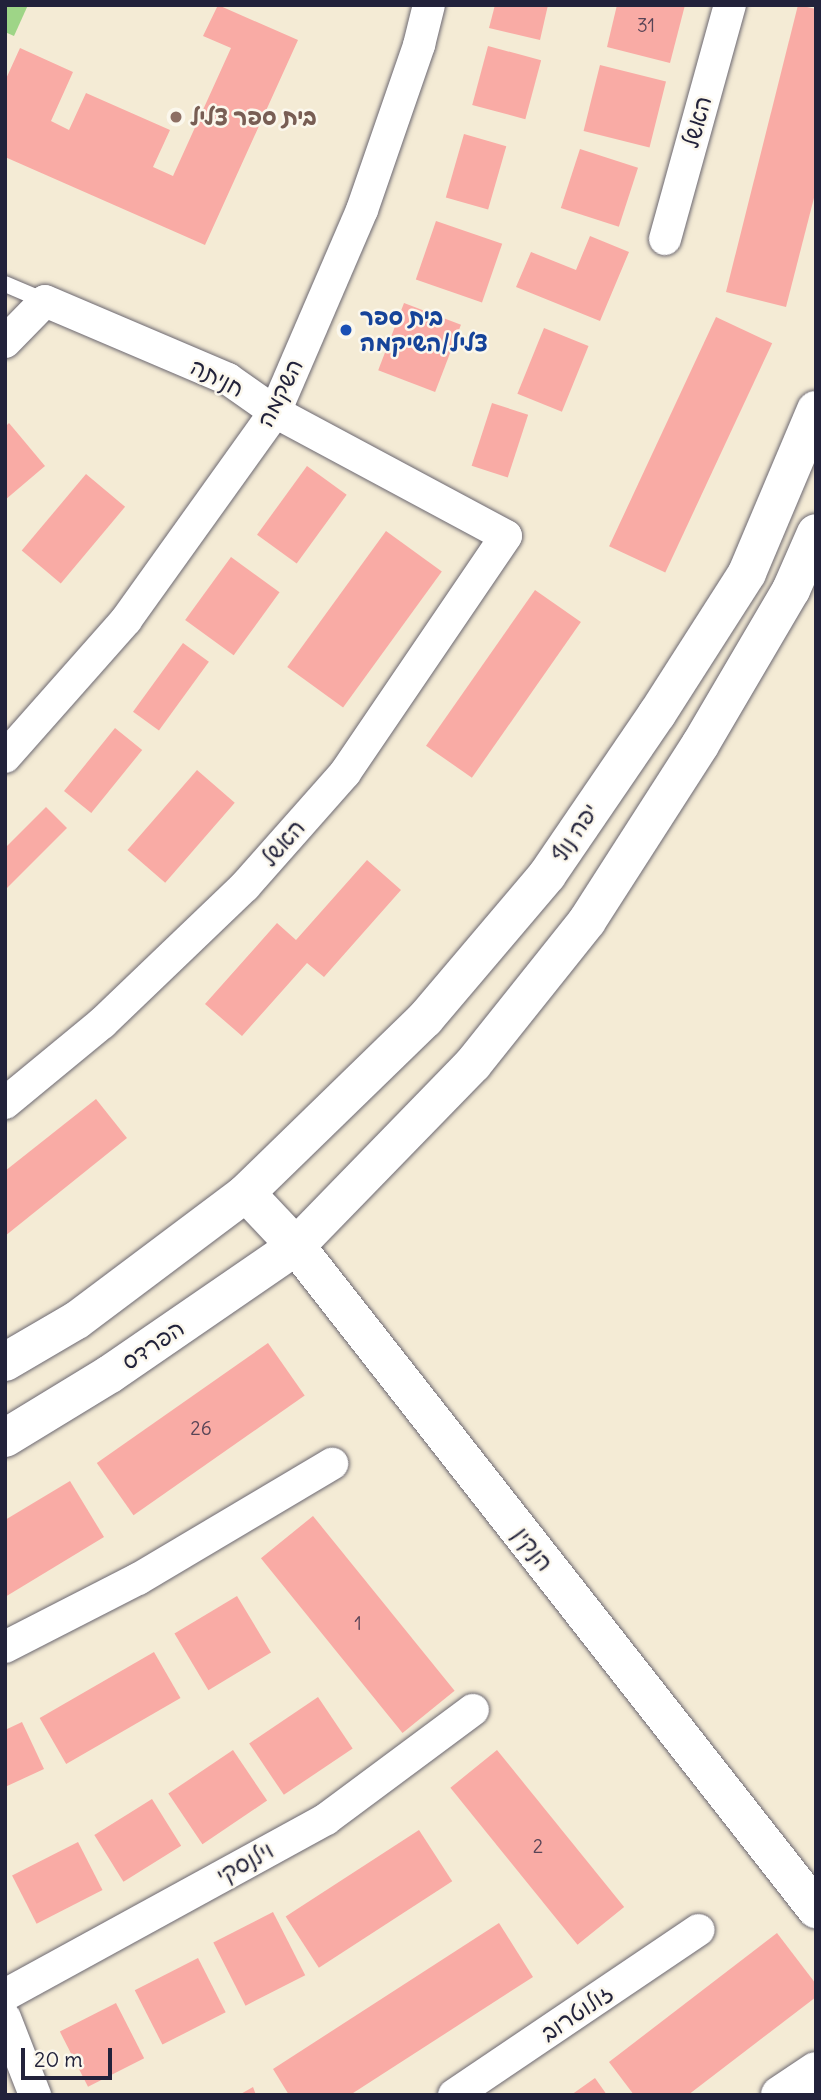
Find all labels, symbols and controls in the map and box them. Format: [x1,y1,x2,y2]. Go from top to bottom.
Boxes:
house number: 31 [637,15,655,37]
street label: האשל [676,93,718,151]
place label: בית ספר צליל [190,103,317,131]
marker: בית ספר צליל [168,109,184,125]
place label: בית ספר צליל/השיקמה [360,303,488,357]
marker: בית ספר צליל/השיקמה [338,322,354,338]
street label: חניתה [185,353,249,403]
street label: השקמה [251,354,309,432]
street label: יפה נוף [546,799,604,867]
street label: האשל [255,814,311,872]
street label: הפרדס [117,1314,189,1376]
house number: 26 [190,1418,212,1440]
street label: הנקין [507,1521,559,1577]
house number: 1 [354,1613,362,1635]
street label: וילנסקי [212,1836,278,1890]
house number: 2 [533,1836,543,1858]
street label: זולוטרוב [536,1979,618,2047]
scale bar [24,2034,116,2078]
text: 20 m [34,2046,83,2073]

